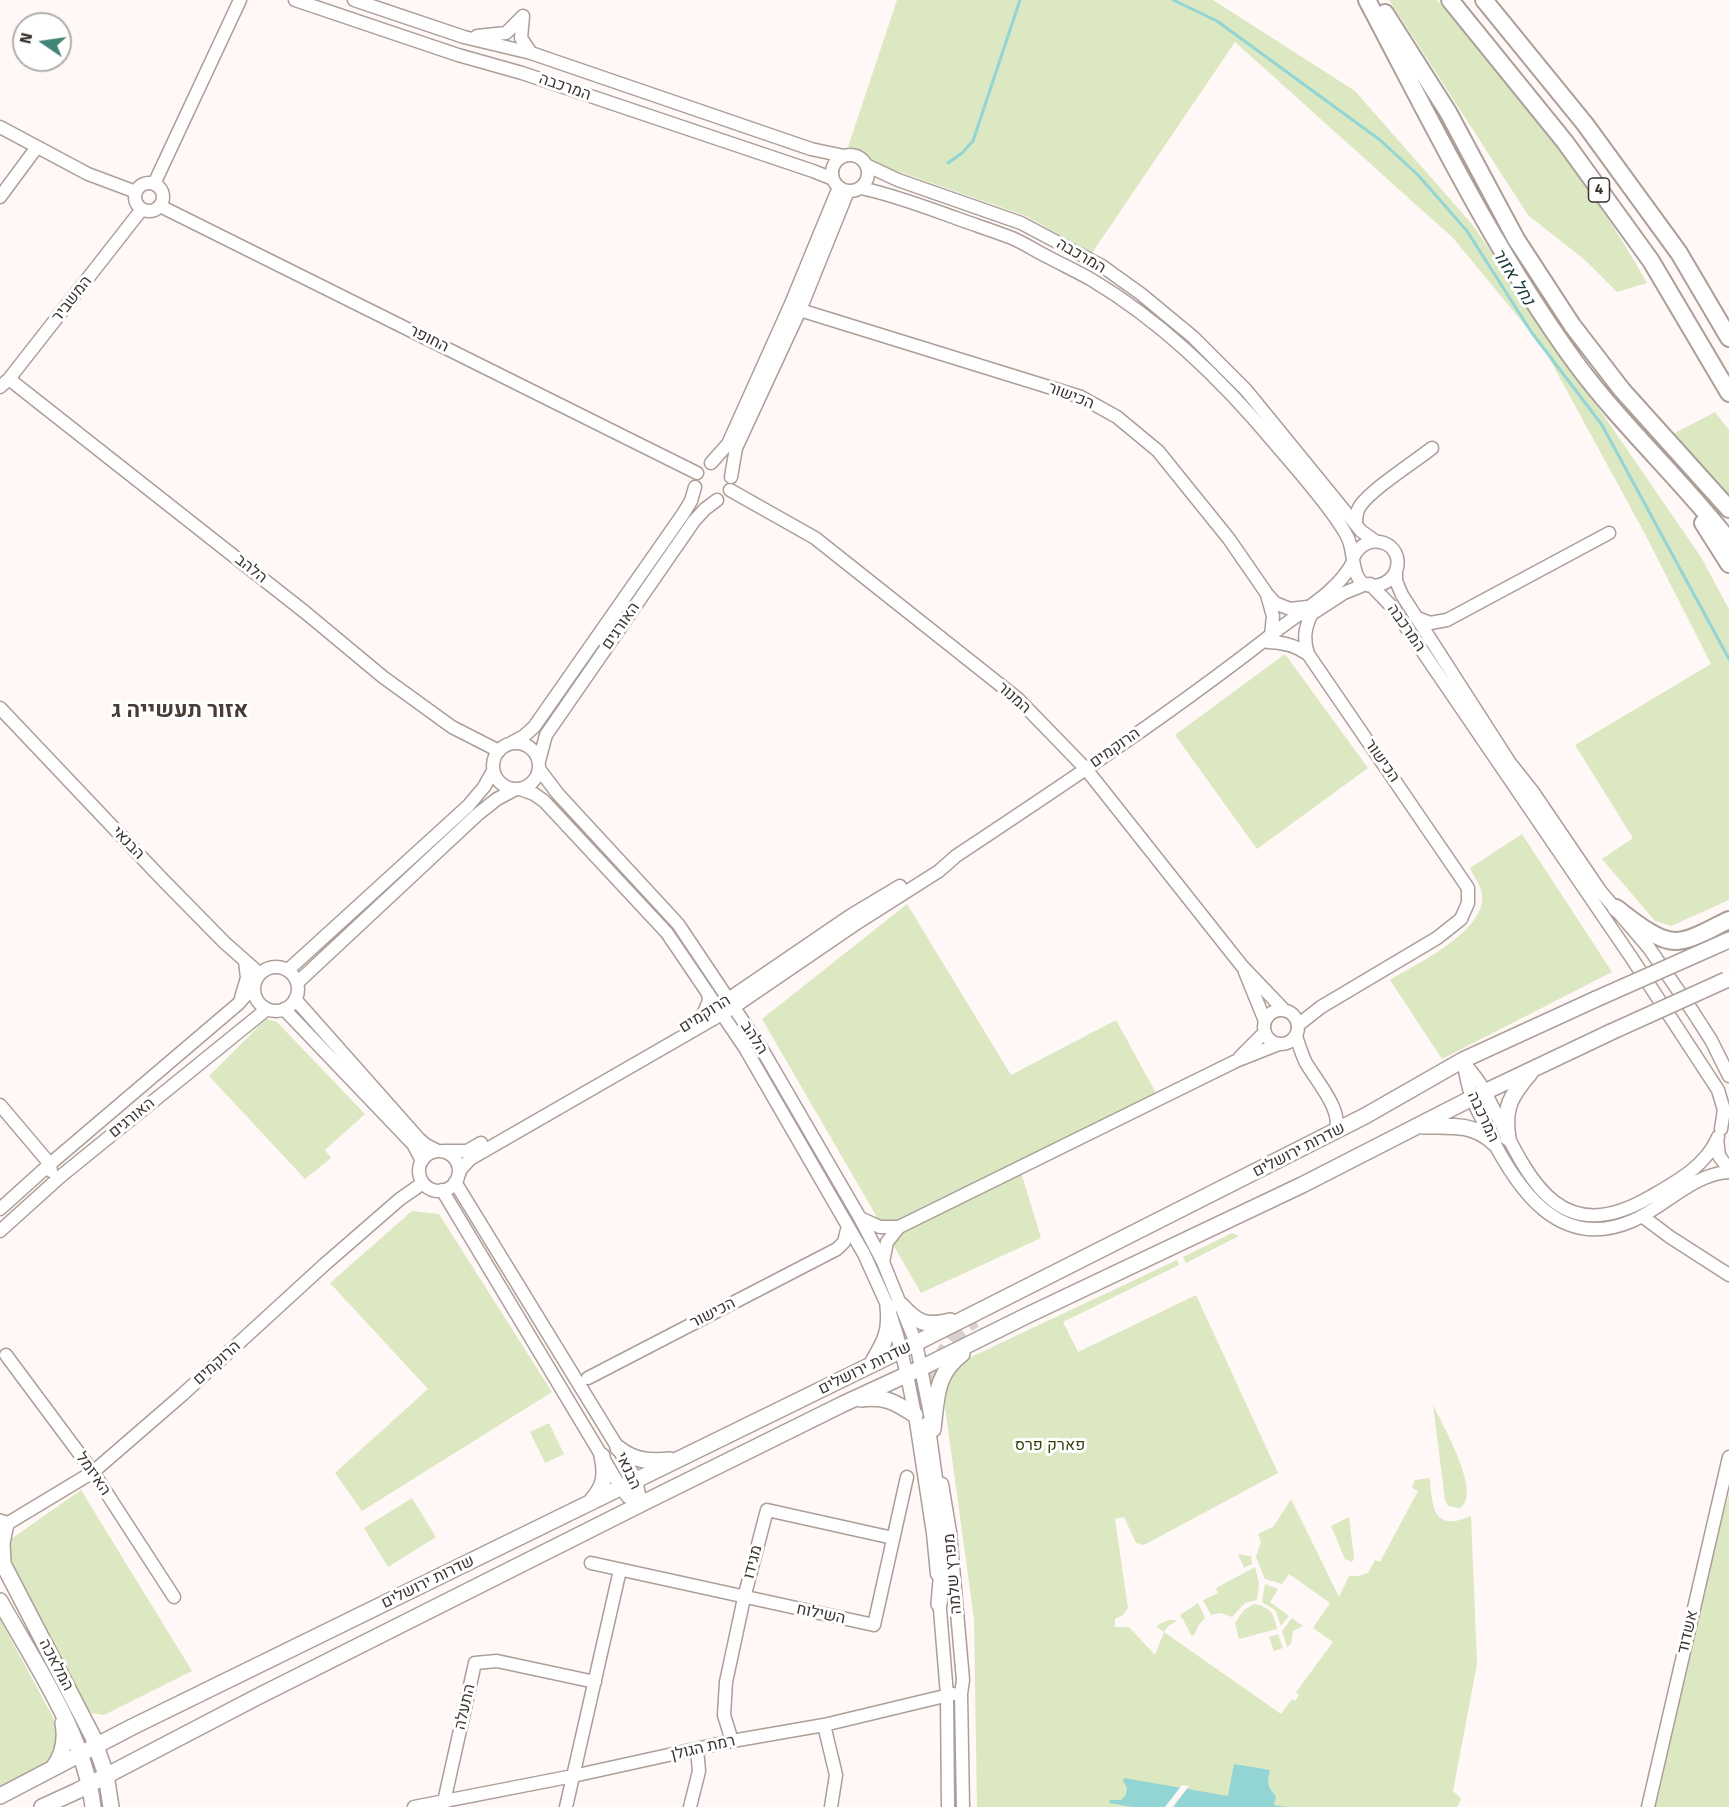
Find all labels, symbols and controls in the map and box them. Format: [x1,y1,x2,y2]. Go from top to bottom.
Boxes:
north arrow [12,12,72,72]
text: N [15,31,36,46]
street label: המרכבה [536,69,594,105]
road number: 4 [1588,178,1610,202]
street label: המרכבה [1053,234,1109,278]
water label: נחל אזור [1487,244,1539,310]
street label: המשביר [48,272,96,326]
street label: החופר [406,321,452,357]
street label: הכישור [1045,378,1097,414]
street label: הלהב [231,551,271,587]
street label: האורגים [598,599,644,653]
street label: המרכבה [1383,600,1429,656]
street label: המנור [993,678,1035,718]
district label: אזור תעשייה ג [112,698,248,724]
street label: הרוקמים [1086,724,1144,772]
street label: הכישור [1360,736,1404,786]
street label: הבנאי [108,822,148,864]
street label: הרוקמים [676,991,734,1037]
street label: הלהב [736,1018,772,1058]
street label: המרכבה [1463,1089,1503,1145]
street label: האורגים [105,1094,159,1142]
street label: שדרות ירושלים [1250,1118,1348,1182]
street label: הכישור [687,1294,739,1332]
street label: הרוקמים [189,1337,245,1389]
street label: שדרות ירושלים [815,1337,915,1399]
park label: פארק פרס [1015,1436,1085,1456]
street label: האיזמל [71,1449,115,1499]
street label: הבנאי [611,1449,645,1493]
street label: מפרץ שלמה [940,1533,966,1615]
street label: מגידו [739,1543,767,1581]
street label: שדרות ירושלים [378,1551,478,1613]
street label: השילוח [795,1599,847,1629]
street label: אשדוד [1674,1608,1702,1656]
street label: המלאכה [34,1636,78,1694]
street label: התעלה [450,1682,480,1732]
street label: רמת הגולן [669,1731,737,1765]

